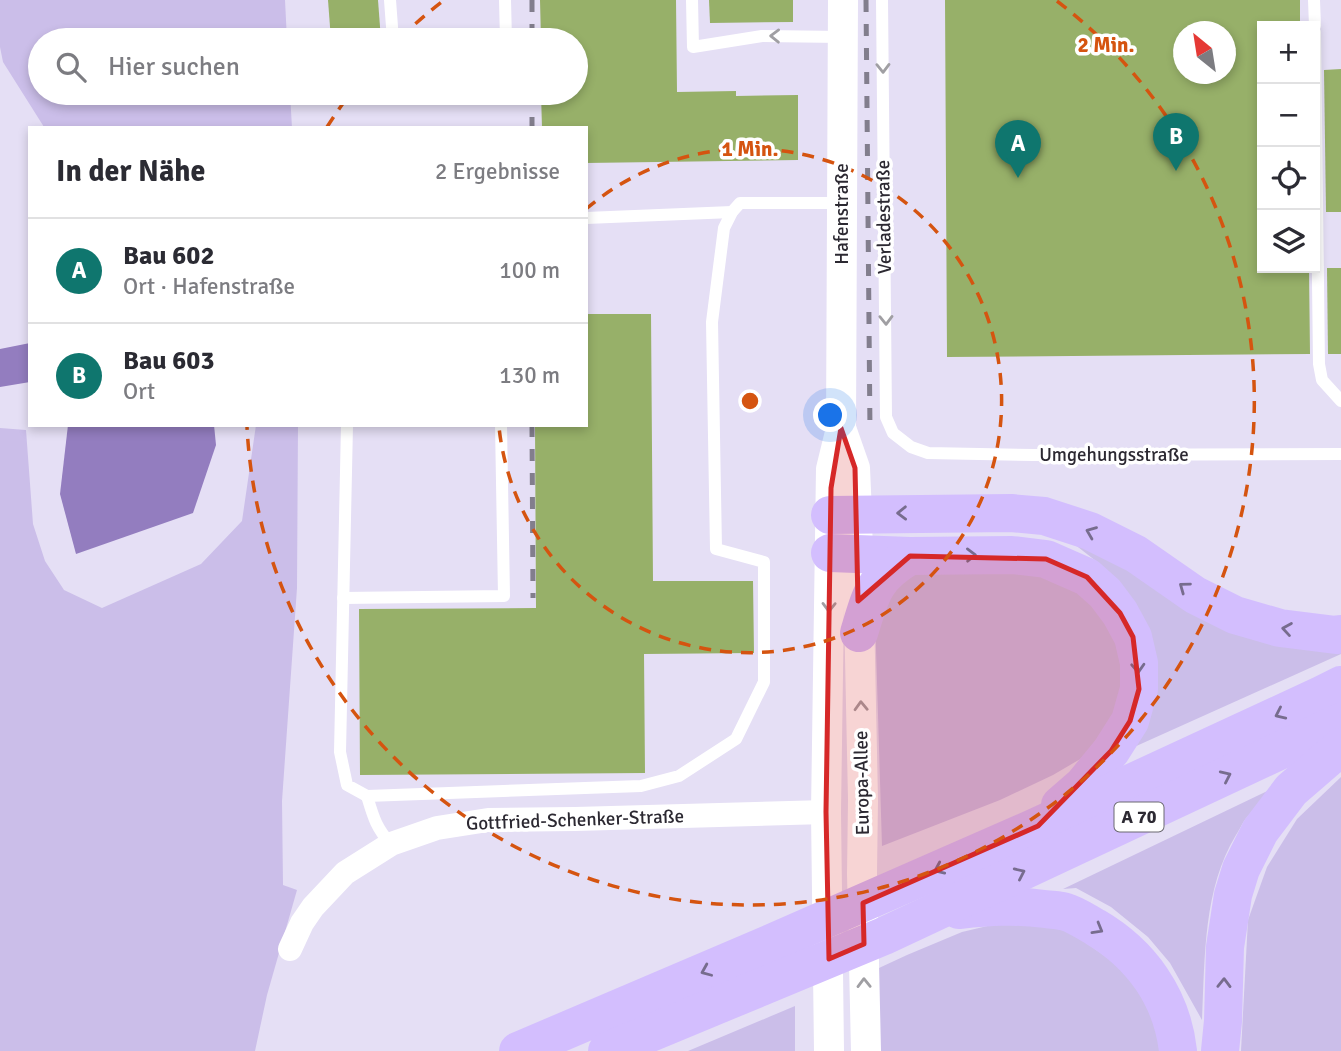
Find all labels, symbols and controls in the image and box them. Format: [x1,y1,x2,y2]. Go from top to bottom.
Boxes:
north arrow [1173,21,1236,84]
map controls [1257,21,1320,273]
button: + [1257,21,1320,84]
search box [28,28,588,105]
one-way arrow [769,28,780,44]
text: 2 Min. [1077,32,1135,58]
icon: search [52,48,90,86]
text: Hier suchen [108,51,240,83]
one-way arrow [875,63,891,74]
button: − [1257,84,1320,147]
pin: B [1153,113,1199,171]
pin: A [995,120,1041,178]
text: 1 Min. [721,136,779,162]
button: locate [1257,147,1320,210]
text: In der Nähe [56,153,205,190]
text: 2 Ergebnisse [435,157,560,186]
street label: Verladestraße [871,160,897,274]
street label: Hafenstraße [830,163,854,265]
button: layers [1257,210,1320,273]
text: Bau 602 [123,240,214,272]
text: A [72,256,86,285]
text: 100 m [499,256,560,285]
text: Ort · Hafenstraße [123,272,295,301]
one-way arrow [878,315,894,326]
text: Bau 603 [123,345,214,377]
text: B [72,361,86,390]
text: 130 m [499,361,560,390]
text: Ort [123,377,155,406]
centre of rings [738,389,762,413]
your location [813,398,847,432]
street label: Umgehungsstraße [1039,443,1189,467]
one-way arrow [896,505,907,521]
one-way arrow [1086,526,1098,540]
one-way arrow [967,547,977,563]
one-way arrow [1179,583,1192,595]
one-way arrow [821,603,837,613]
one-way arrow [1281,621,1293,636]
one-way arrow [1130,663,1145,674]
one-way arrow [853,701,868,712]
one-way arrow [1274,706,1287,720]
street label: Europa-Allee [849,730,875,836]
one-way arrow [1219,770,1231,784]
road number: A 70 [1114,802,1164,832]
street label: Gottfried-Schenker-Straße [466,804,684,836]
one-way arrow [934,861,946,875]
one-way arrow [1013,867,1025,881]
one-way arrow [1090,921,1103,934]
one-way arrow [701,963,713,977]
one-way arrow [857,977,872,988]
one-way arrow [1216,977,1232,988]

